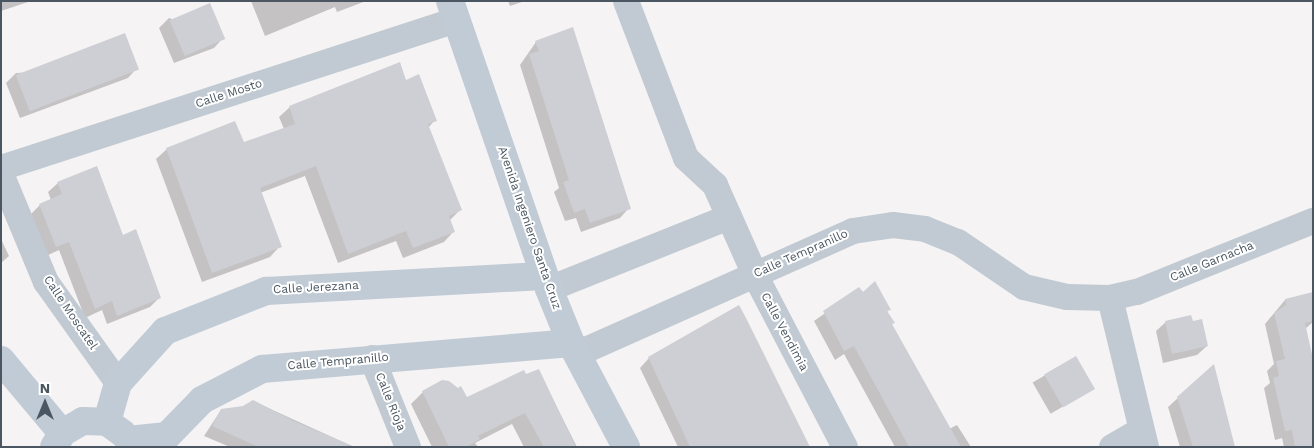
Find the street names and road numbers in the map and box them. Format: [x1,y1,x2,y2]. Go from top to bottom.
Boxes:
street label: Calle Mosto [194,76,264,112]
street label: Avenida Ingeniero Santa Cruz [494,144,564,312]
street label: Calle Tempranillo [752,227,850,281]
street label: Calle Garnacha [1168,239,1256,285]
street label: Calle Moscatel [40,273,100,353]
street label: Calle Jerezana [273,279,359,297]
street label: Calle Vendimia [757,290,811,374]
street label: Calle Tempranillo [287,350,389,374]
street label: Calle Rioja [372,371,408,433]

